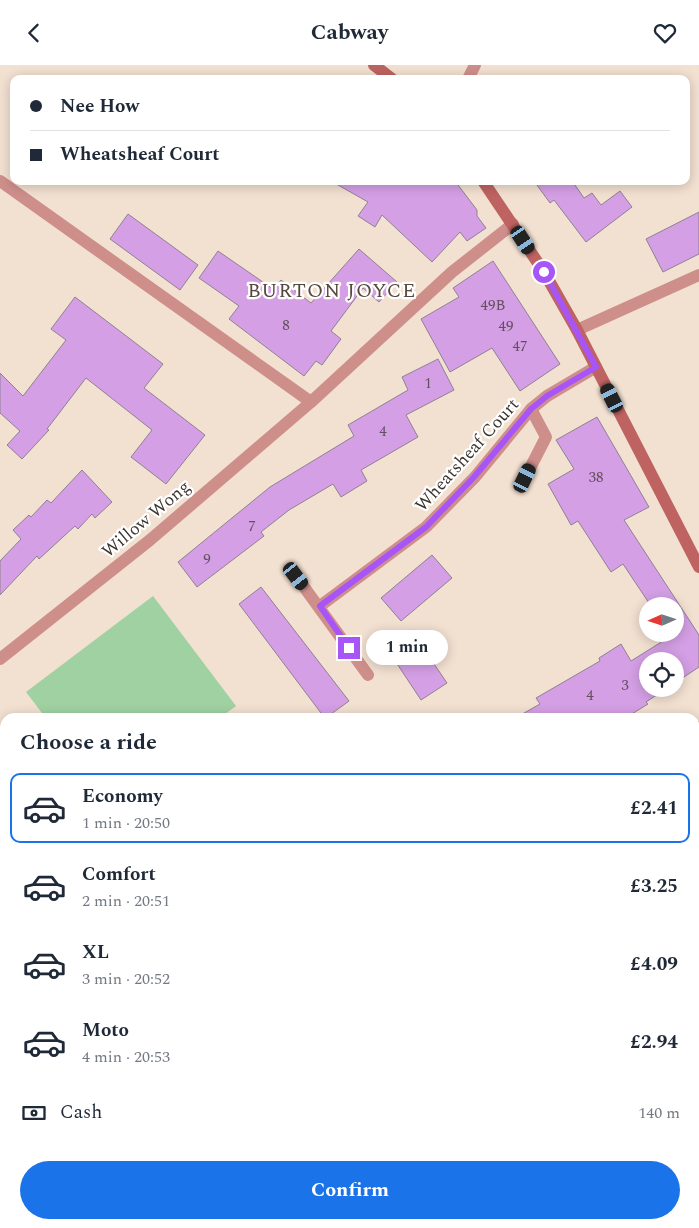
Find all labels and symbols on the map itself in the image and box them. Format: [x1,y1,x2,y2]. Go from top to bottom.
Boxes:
car [508,223,537,257]
route start [533,261,555,283]
district label: BURTON JOYCE [248,276,416,306]
house number: 49B [481,294,506,317]
house number: 8 [282,314,290,337]
house number: 49 [498,315,514,338]
house number: 47 [512,335,528,358]
house number: 1 [424,372,432,395]
car [598,381,625,415]
street label: Wheatsheaf Court [409,392,525,518]
house number: 4 [379,420,387,443]
car [511,461,538,495]
house number: 38 [588,466,604,489]
street label: Willow Wong [96,474,196,564]
house number: 7 [248,515,256,538]
house number: 9 [203,548,211,571]
car [280,560,311,592]
north arrow [639,597,684,643]
callout: 1 min [366,631,449,665]
route end [338,637,360,659]
house number: 3 [621,674,629,697]
house number: 4 [586,684,594,707]

